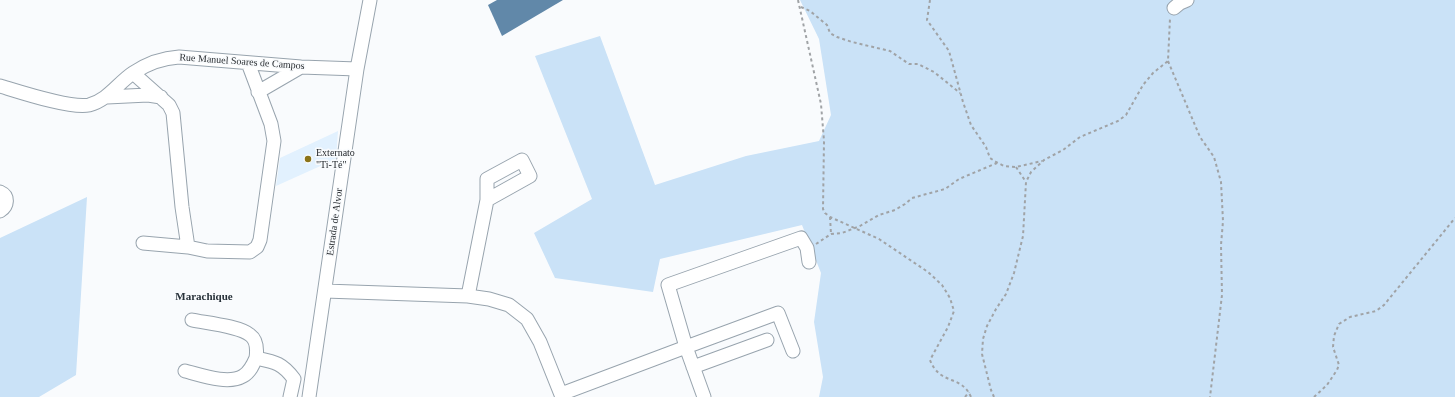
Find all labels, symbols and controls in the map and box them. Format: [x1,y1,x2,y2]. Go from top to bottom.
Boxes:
street label: Rue Manuel Soares de Campos [179,52,305,72]
place label: Externato "Ti-Té" [316,147,355,170]
marker: Externato "Ti-Té" [303,154,313,164]
street label: Estrada de Alvor [324,188,346,256]
district label: Marachique [175,290,233,304]

